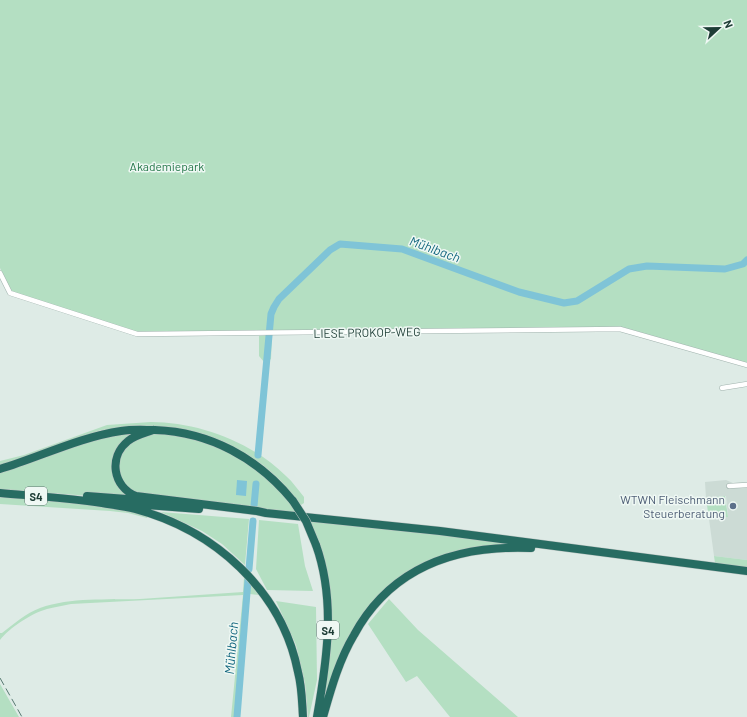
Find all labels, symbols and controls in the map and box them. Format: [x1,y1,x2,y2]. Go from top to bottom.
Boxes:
north arrow [699,8,739,48]
text: N [721,18,736,30]
park label: Akademiepark [130,159,204,173]
water label: Mühlbach [408,232,463,266]
street label: LIESE PROKOP-WEG [313,324,421,340]
road number: S4 [25,487,47,505]
place label: WTWN Fleischmann Steuerberatung [620,492,725,520]
marker: WTWN Fleischmann Steuerberatung [728,501,738,511]
water label: Mühlbach [221,621,241,675]
road number: S4 [317,621,339,639]

